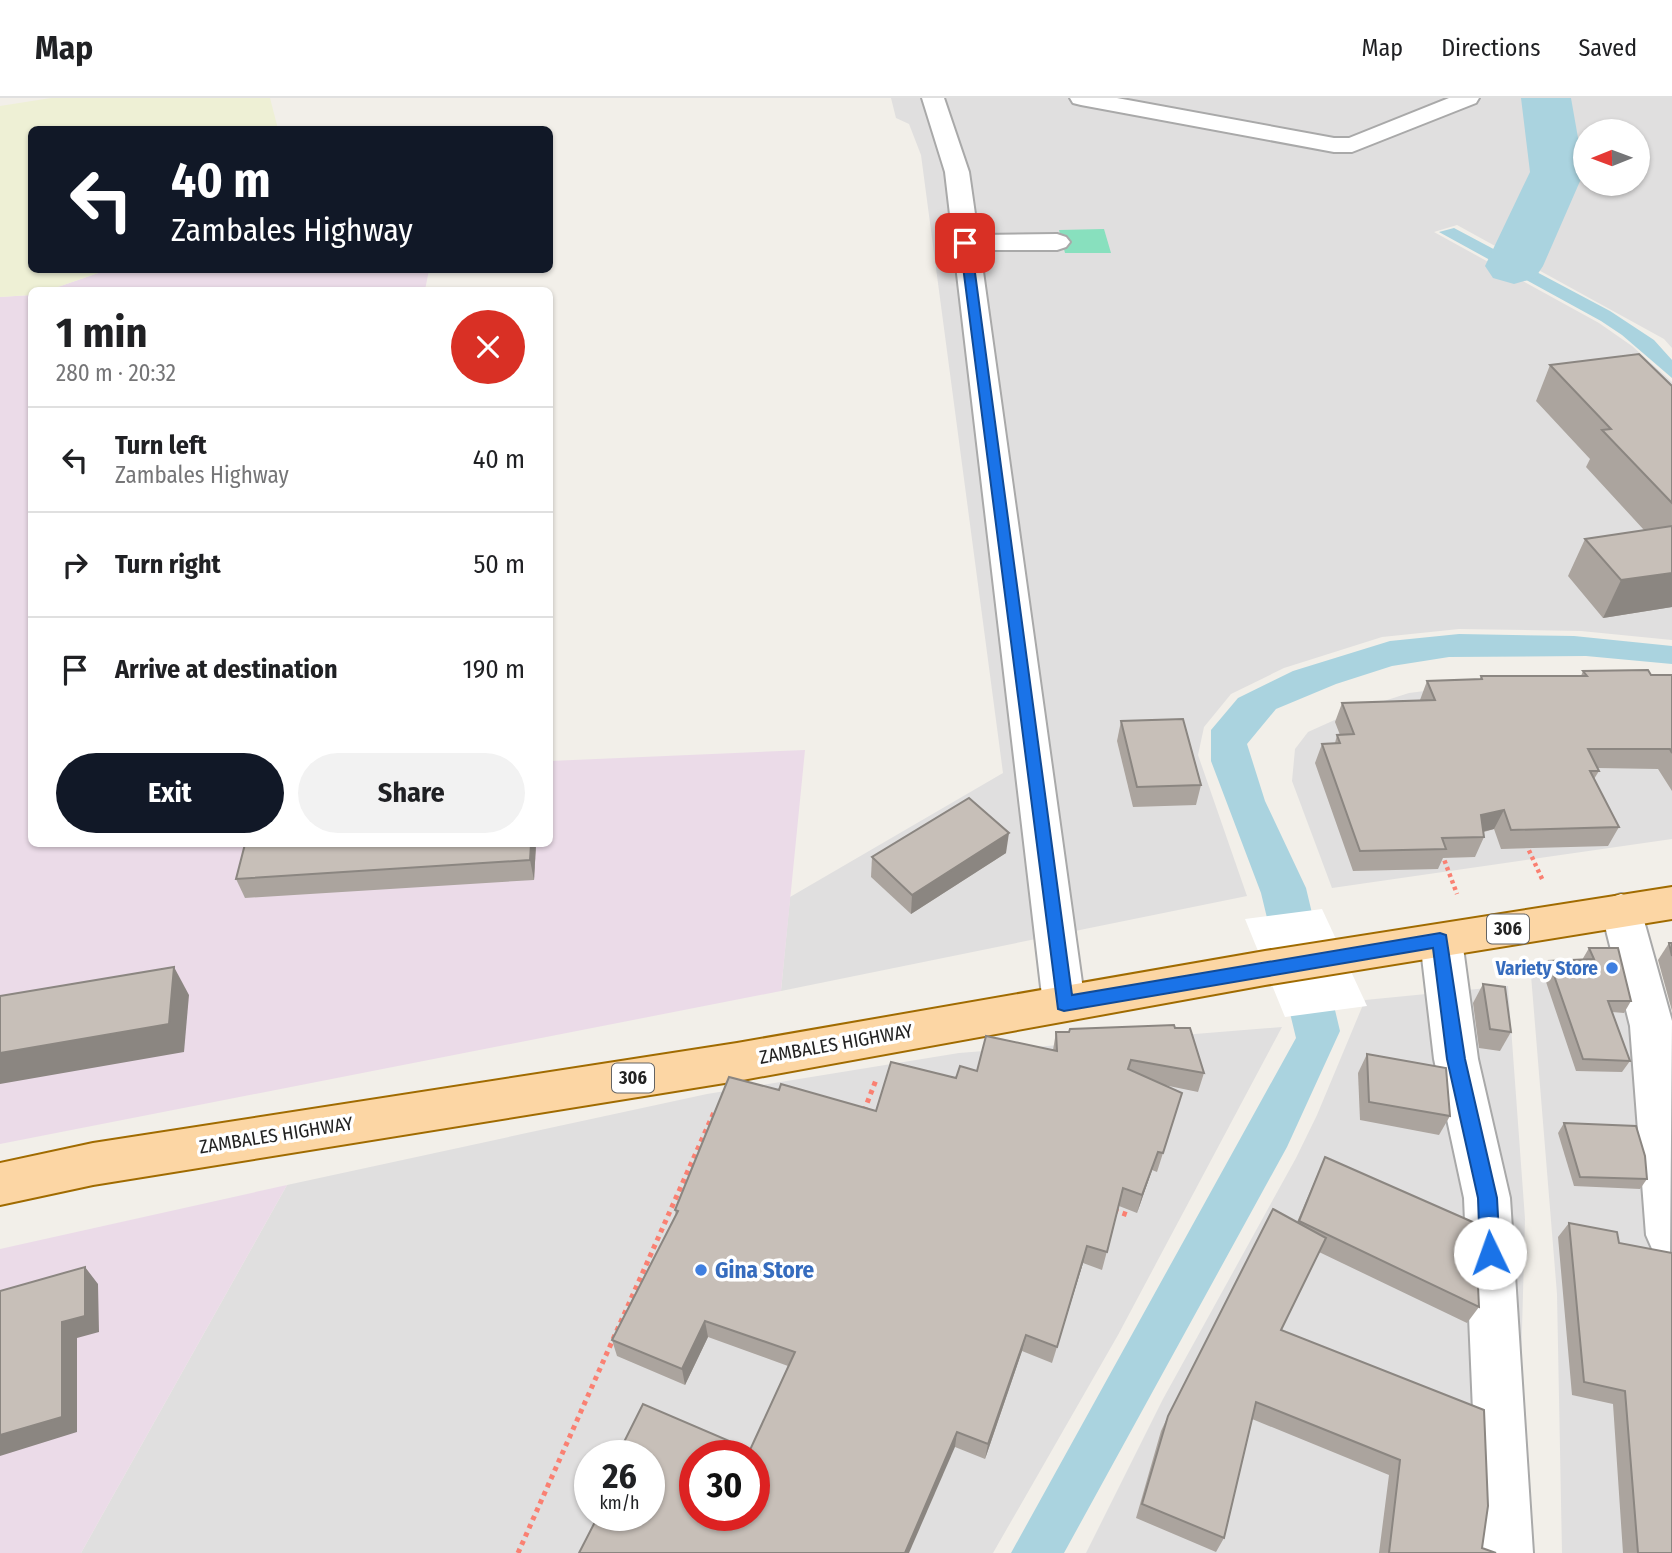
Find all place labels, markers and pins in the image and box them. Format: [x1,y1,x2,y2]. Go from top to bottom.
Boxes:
pin [935,213,995,273]
place label: Variety Store [1495,957,1598,980]
marker: Variety Store [1604,960,1620,976]
place label: Gina Store [715,1256,814,1284]
marker: Gina Store [693,1262,709,1278]

